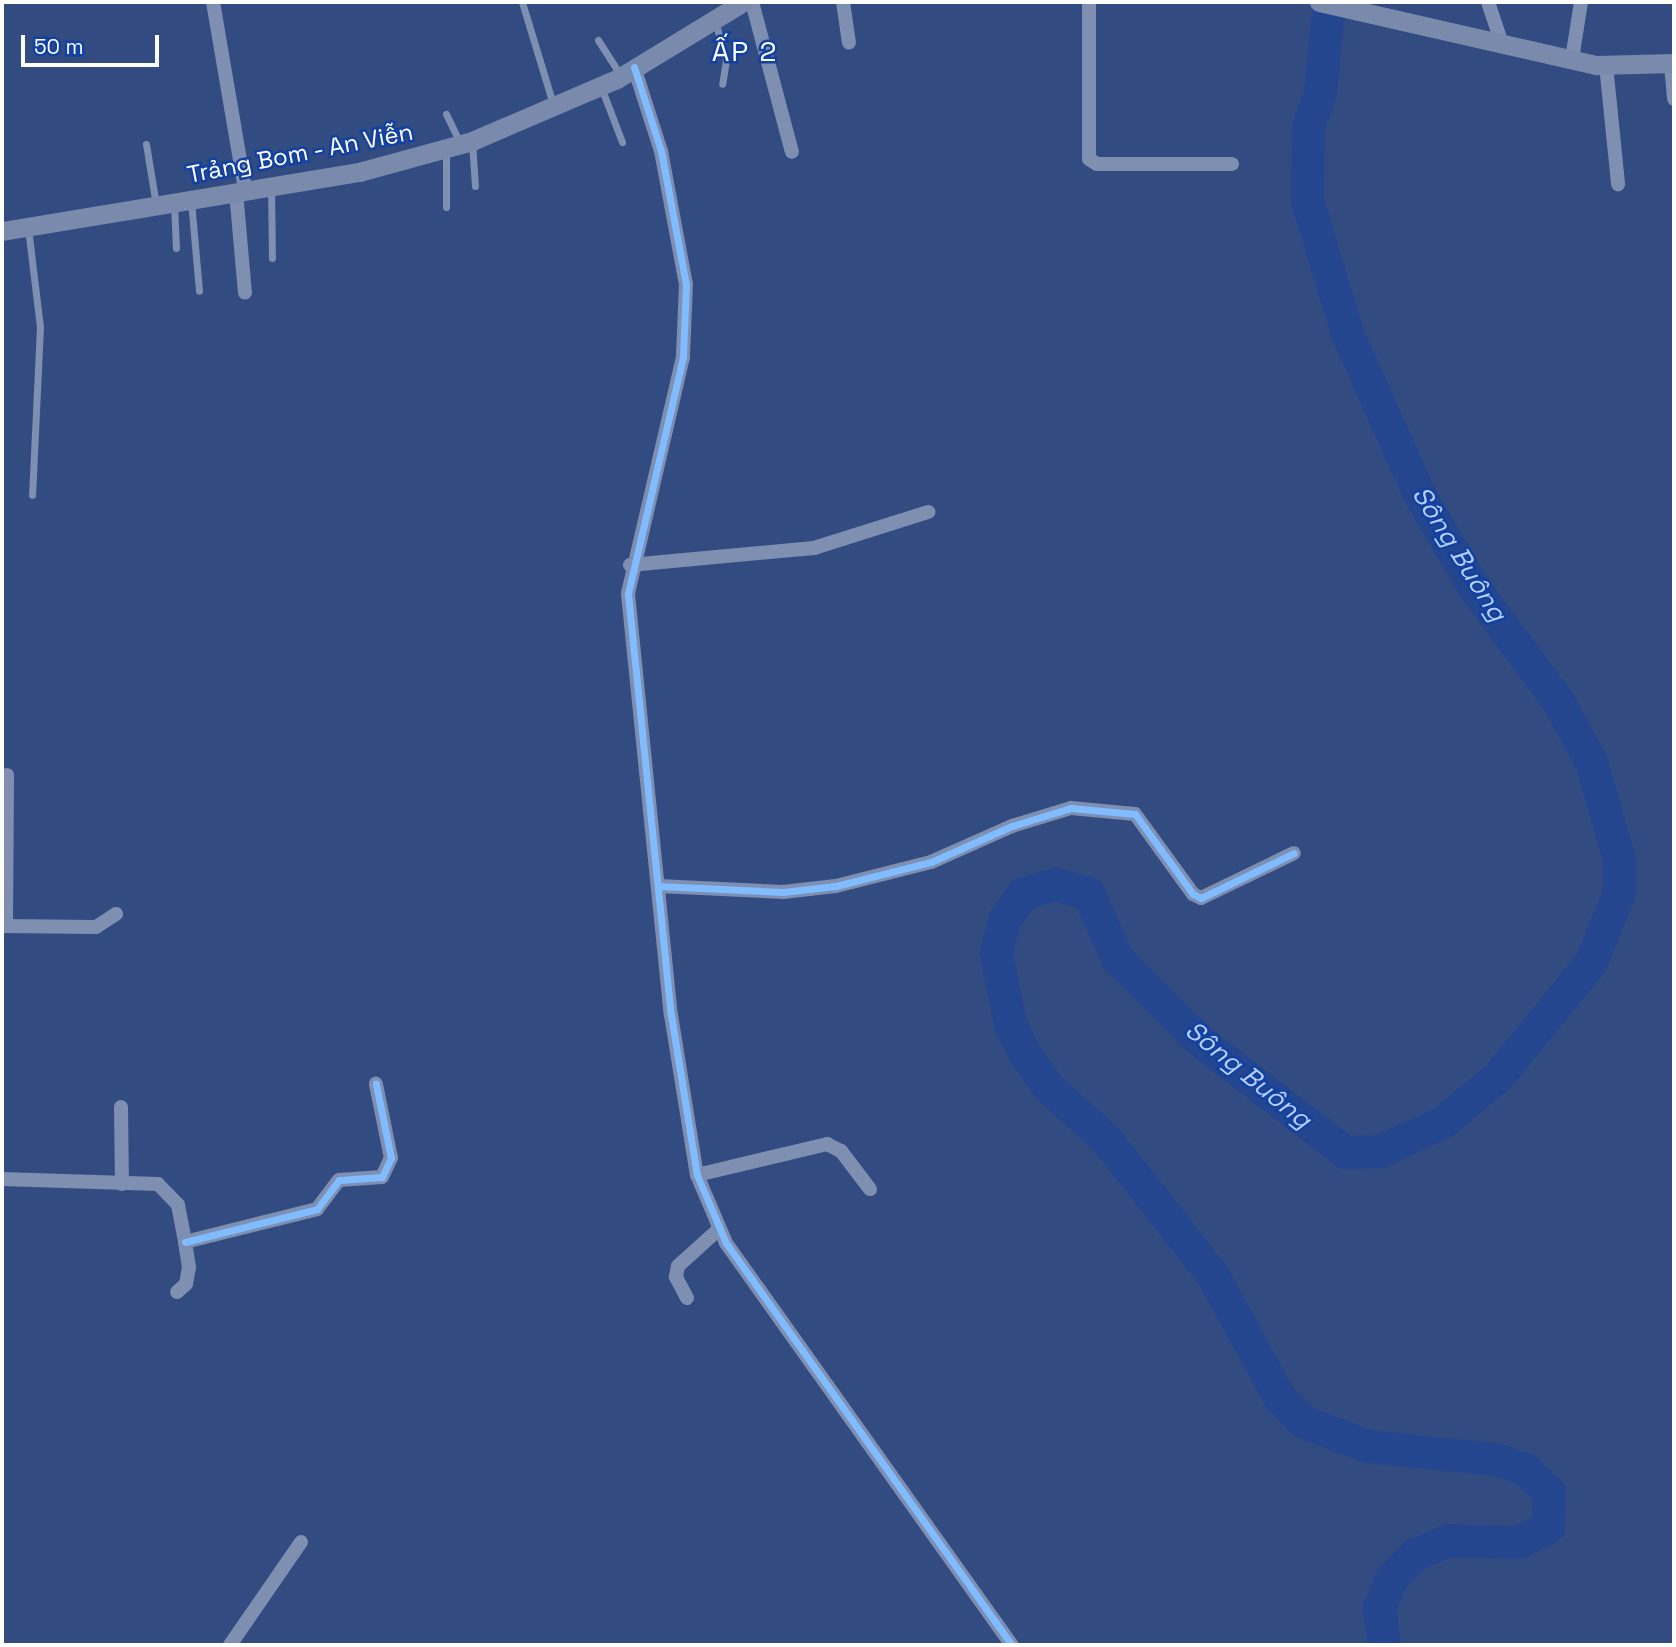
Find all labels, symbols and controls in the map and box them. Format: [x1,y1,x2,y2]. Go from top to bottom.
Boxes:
scale bar [24,21,163,65]
text: 50 m [34,33,84,60]
district label: ẤP 2 [712,34,778,68]
street label: Trảng Bom - An Viễn [184,117,416,189]
water label: Sông Buông [1405,481,1513,627]
water label: Sông Buông [1179,1015,1317,1135]

